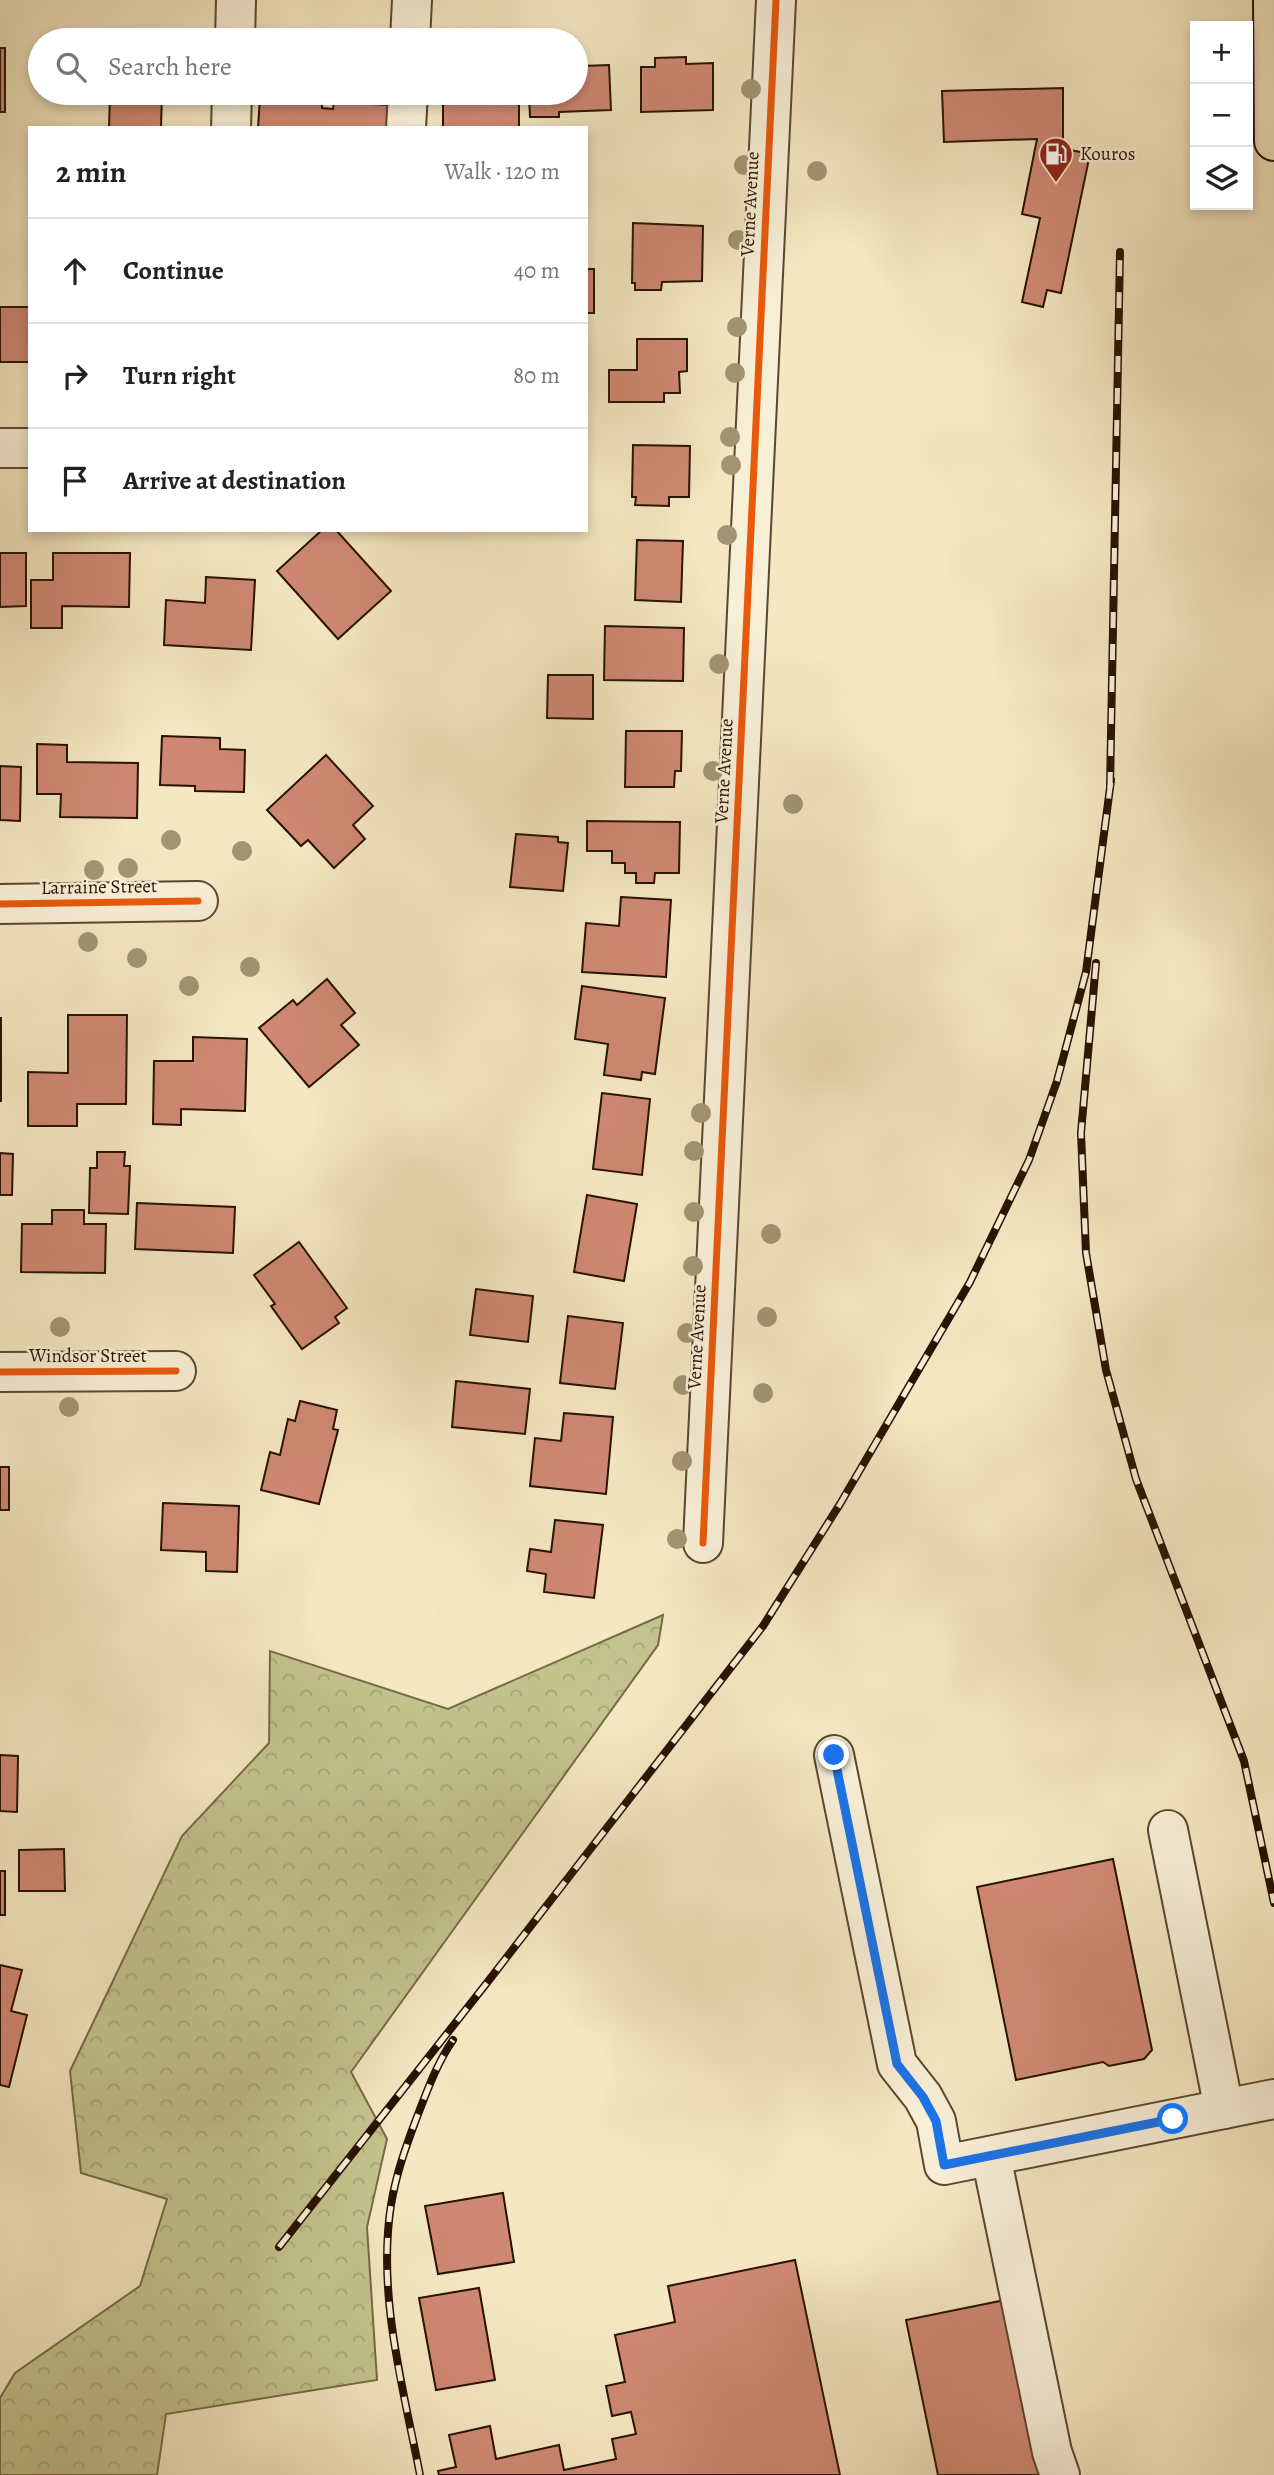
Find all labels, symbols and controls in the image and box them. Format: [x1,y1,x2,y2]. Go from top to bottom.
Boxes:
map controls [1190,21,1253,210]
button: + [1190,21,1253,84]
search box [28,28,588,105]
icon: search [52,48,90,86]
text: Search here [108,49,232,84]
button: − [1190,84,1253,147]
fuel station icon: Kouros [1037,135,1075,184]
place label: Kouros [1080,141,1135,167]
button: layers [1190,147,1253,210]
street label: Verne Avenue [734,151,766,258]
text: 2 min [56,152,126,192]
text: Walk · 120 m [444,156,560,187]
icon: ahead [56,252,94,290]
text: Continue [123,253,224,288]
text: 40 m [514,255,560,286]
icon: right [56,357,94,395]
text: Turn right [123,358,236,393]
text: 80 m [513,360,560,391]
icon: arrive [56,462,94,500]
text: Arrive at destination [123,463,346,498]
street label: Verne Avenue [708,718,740,825]
street label: Larraine Street [41,873,157,901]
street label: Verne Avenue [681,1284,713,1391]
street label: Windsor Street [28,1343,147,1369]
route end [818,1739,849,1770]
route start [1157,2103,1188,2134]

